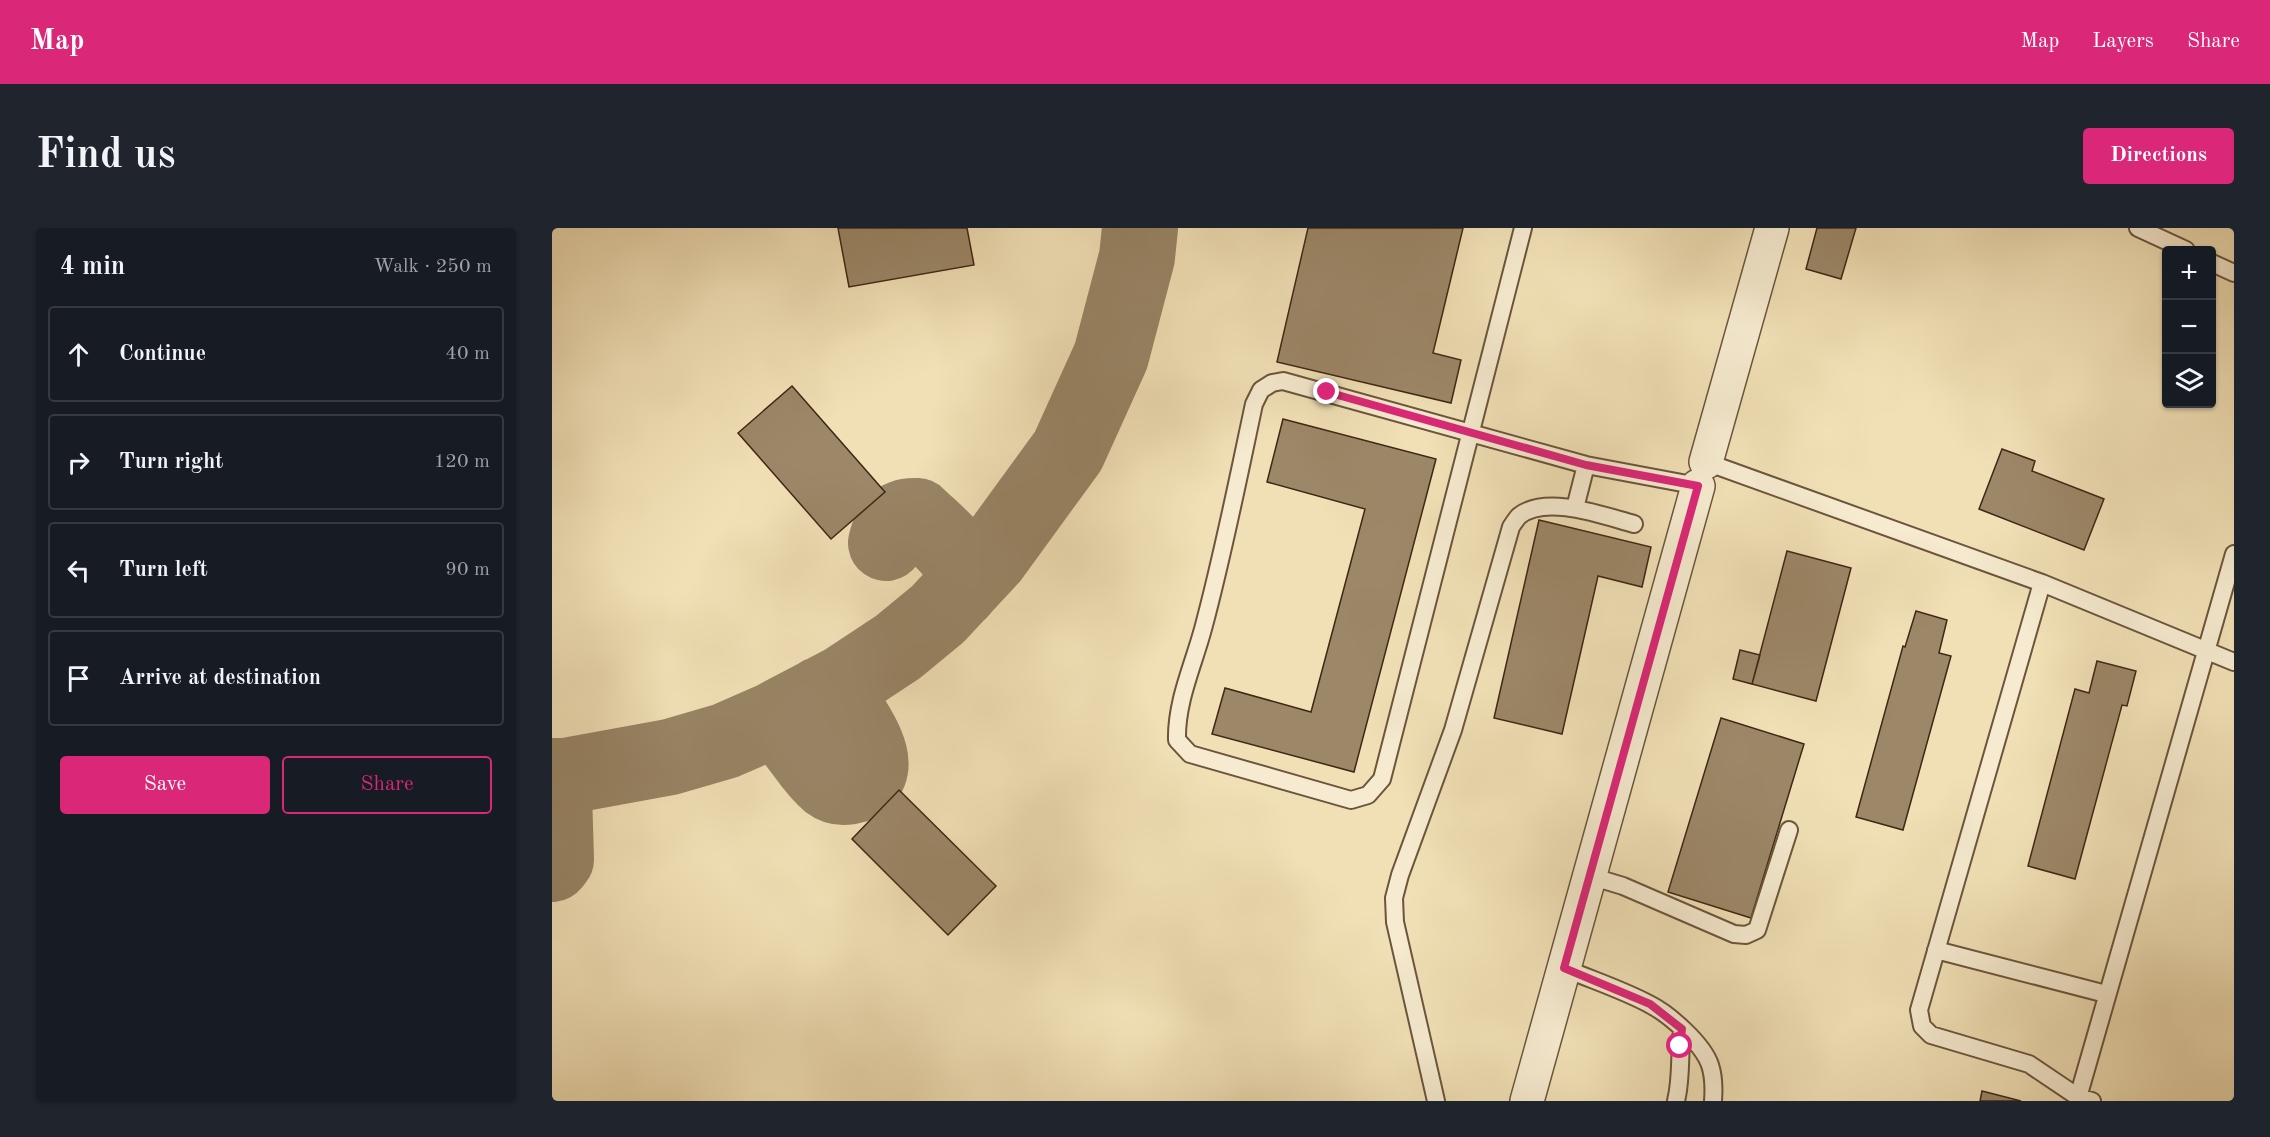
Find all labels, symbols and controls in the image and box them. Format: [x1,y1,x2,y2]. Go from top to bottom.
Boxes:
text: Map [30,28,84,56]
text: Map [2020,31,2059,52]
text: Layers [2092,31,2154,52]
text: Share [2187,31,2240,52]
button: Directions [2083,128,2234,184]
text: Find us [36,135,175,177]
map controls [2162,246,2216,408]
button: + [2162,246,2216,300]
text: 4 min [60,254,125,280]
text: Walk · 250 m [373,257,492,277]
button: − [2162,300,2216,354]
icon: ahead [62,338,95,371]
text: Continue [119,343,206,365]
text: 40 m [445,344,490,364]
button: layers [2162,354,2216,408]
route end [1313,378,1339,404]
icon: right [62,446,95,479]
text: Turn right [119,451,223,473]
text: 120 m [434,452,490,472]
icon: left [62,554,95,587]
text: Turn left [119,559,208,581]
text: 90 m [445,560,490,580]
icon: arrive [62,662,95,695]
text: Arrive at destination [119,667,321,689]
button: Save [60,756,270,814]
button: Share [282,756,492,814]
route start [1666,1032,1692,1058]

